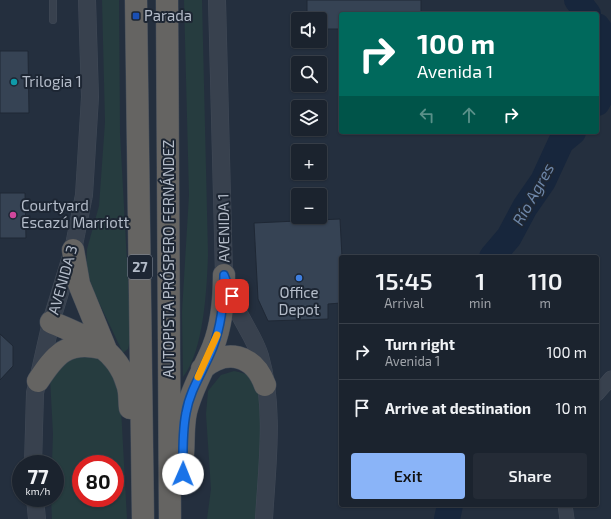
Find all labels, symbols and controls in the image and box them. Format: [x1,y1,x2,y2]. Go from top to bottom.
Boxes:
place label: Parada [144,6,192,24]
marker: Parada [131,11,141,21]
map controls [291,12,327,224]
button: sound [291,12,327,48]
text: 100 m [417,26,495,60]
icon: right [351,28,403,80]
button: search [291,56,327,92]
text: Avenida 1 [417,60,493,82]
place label: Trilogia 1 [22,72,82,90]
marker: Trilogia 1 [9,77,19,87]
button: layers [291,100,327,136]
icon: left [416,104,438,126]
icon: ahead [458,104,480,126]
icon: right [500,104,522,126]
street label: AUTOPISTA PRÓSPERO FERNÁNDEZ [159,140,177,378]
button: + [291,144,327,180]
water label: Río Agres [508,159,557,228]
button: − [291,188,327,224]
street label: AVENIDA 1 [213,193,233,263]
place label: Courtyard Escazú Marriott [21,196,129,231]
marker: Courtyard Escazú Marriott [8,210,18,220]
street label: AVENIDA 3 [44,243,81,317]
road number: 27 [128,255,152,279]
text: 15:45 [375,266,433,295]
text: 1 [475,266,485,295]
text: 110 [528,266,563,295]
marker: Office Depot [294,273,304,283]
pin [215,279,249,313]
place label: Office Depot [279,283,320,318]
icon: arrive [221,285,243,307]
text: Arrival [384,295,424,311]
text: min [469,295,491,311]
text: m [539,295,551,311]
text: Turn right [385,335,455,353]
icon: right [351,341,373,363]
text: 100 m [546,343,587,361]
text: Avenida 1 [385,353,440,369]
icon: arrive [351,397,373,419]
text: Arrive at destination [385,399,531,417]
text: 10 m [555,399,587,417]
position arrow [162,453,204,495]
button: Exit [351,453,465,499]
button: Share [473,453,587,499]
speed limit sign: 80 [72,455,124,507]
text: 77 [27,464,49,488]
text: km/h [26,485,50,497]

